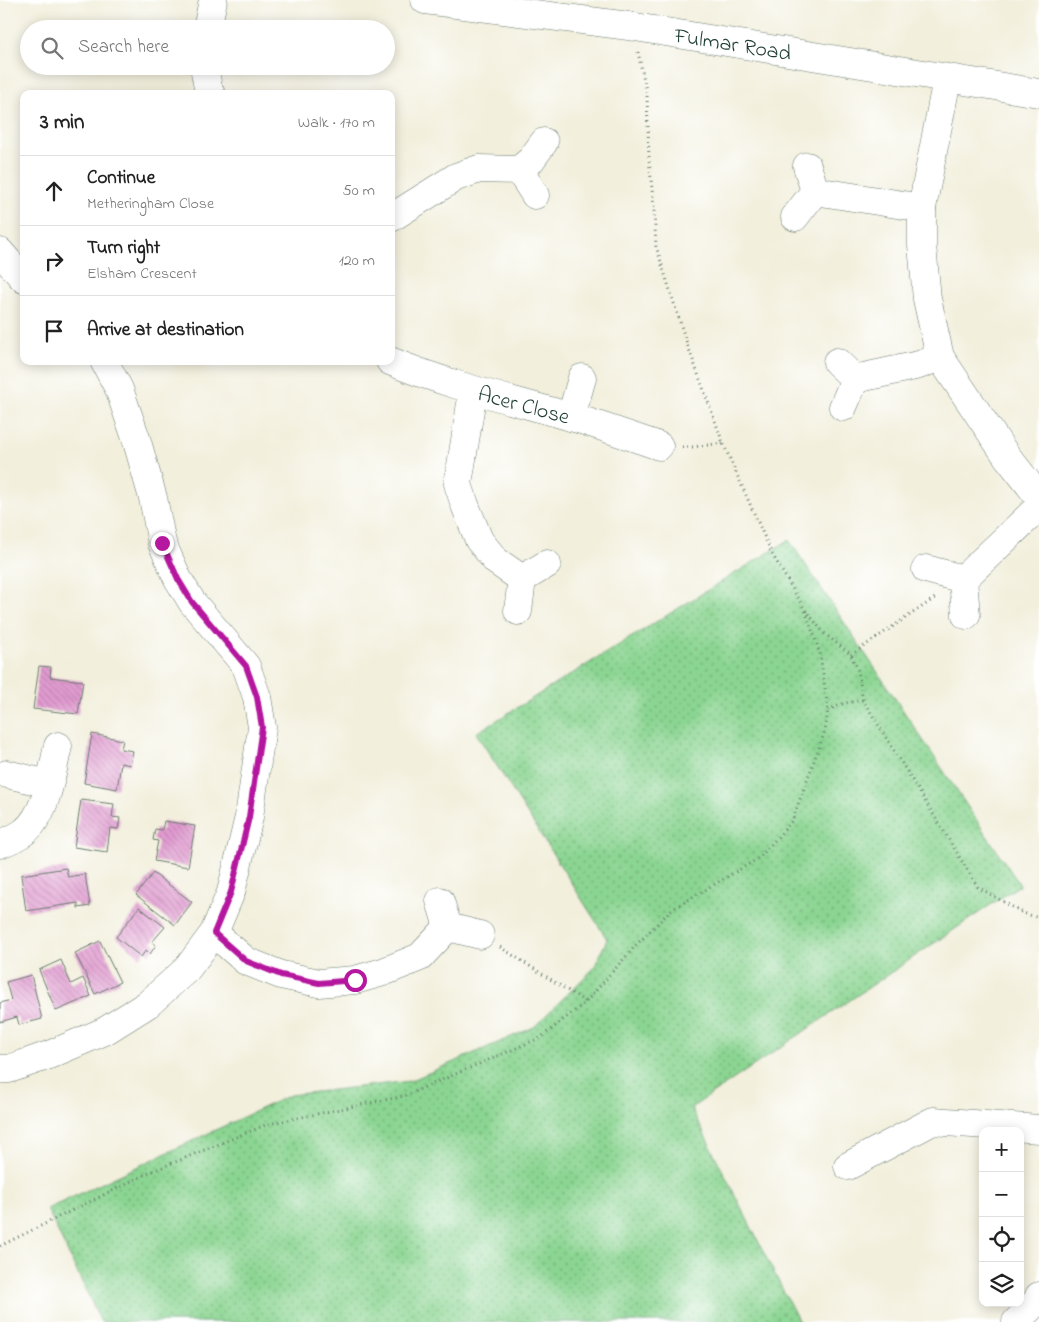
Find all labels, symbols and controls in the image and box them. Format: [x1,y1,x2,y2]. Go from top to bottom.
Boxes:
search box [20,20,395,75]
street label: Fulmar Road [671,21,793,71]
icon: search [38,34,66,62]
text: Search here [78,34,169,61]
text: 3 min [40,108,84,138]
text: Walk · 170 m [298,111,375,135]
text: Continue [87,165,155,192]
icon: ahead [40,177,68,205]
text: 50 m [343,179,375,203]
text: Metheringham Close [87,192,214,216]
text: Turn right [87,235,160,262]
icon: right [40,247,68,275]
text: 120 m [339,249,375,273]
text: Elsham Crescent [87,262,197,286]
icon: arrive [40,317,68,345]
text: Arrive at destination [87,317,244,344]
street label: Acer Close [474,379,573,435]
route end [151,532,174,555]
route start [344,969,367,992]
map controls [979,1127,1024,1307]
button: + [979,1127,1024,1172]
button: − [979,1172,1024,1217]
button: locate [979,1217,1024,1262]
button: layers [979,1262,1024,1307]

